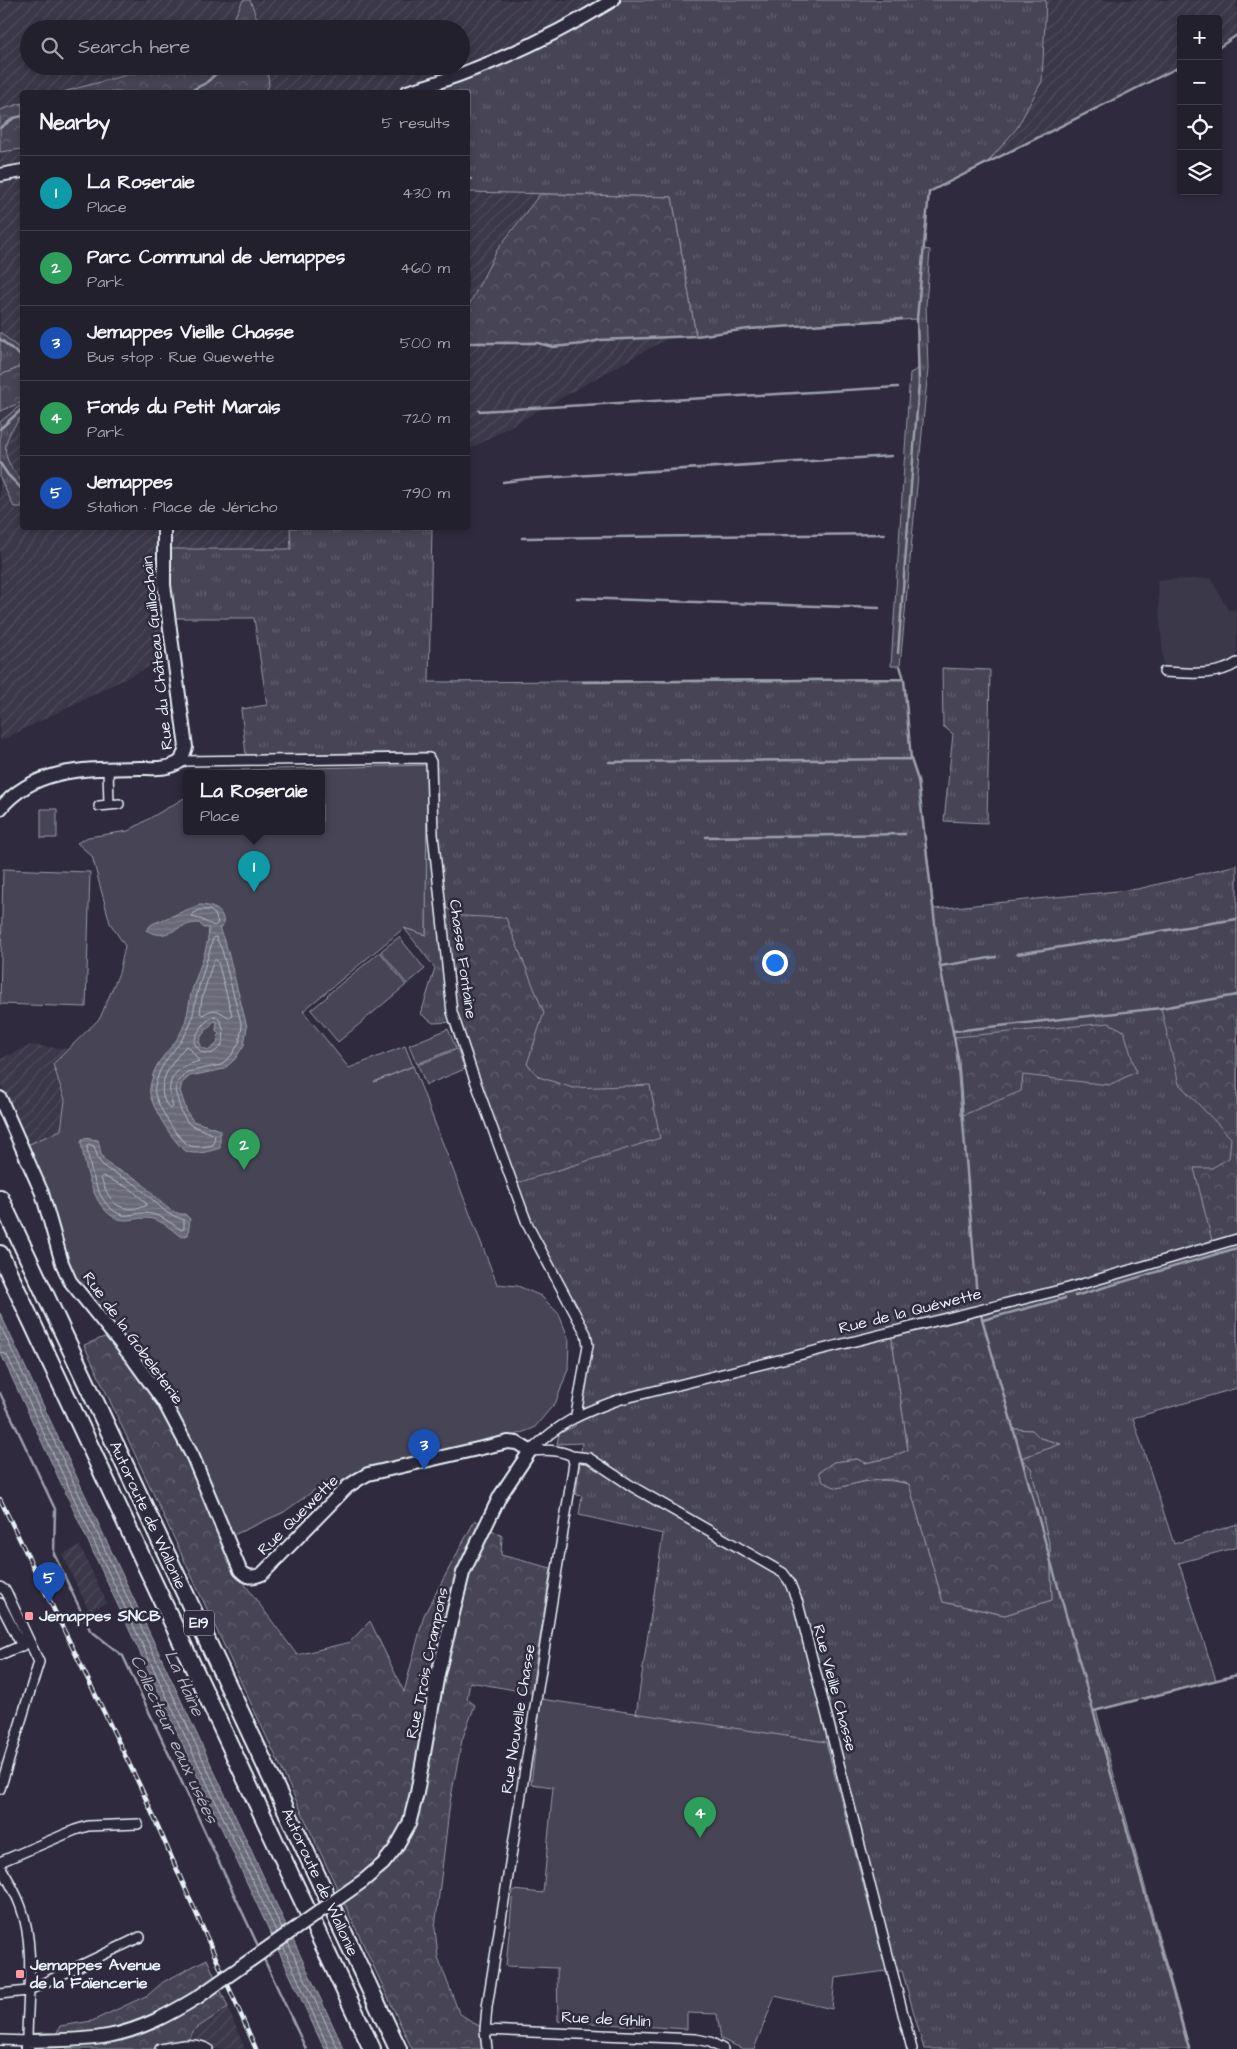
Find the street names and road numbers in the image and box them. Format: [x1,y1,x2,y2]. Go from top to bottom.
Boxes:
street label: Rue du Château Guillochain [136,555,178,751]
street label: Chasse Fontaine [444,898,482,1020]
street label: Rue de la Gobeleterie [77,1267,189,1409]
street label: Rue de la Quéwette [836,1283,984,1339]
street label: Autoroute de Wallonie [104,1437,192,1593]
street label: Rue Quewette [253,1470,343,1560]
street label: Rue Trois Crampons [400,1585,454,1741]
road number: E19 [184,1610,214,1636]
street label: Rue Vieille Chasse [808,1622,863,1754]
street label: Rue Nouvelle Chasse [495,1642,541,1795]
street label: Autoroute de Wallonie [276,1804,364,1960]
street label: Rue de Ghlin [561,2006,651,2032]

